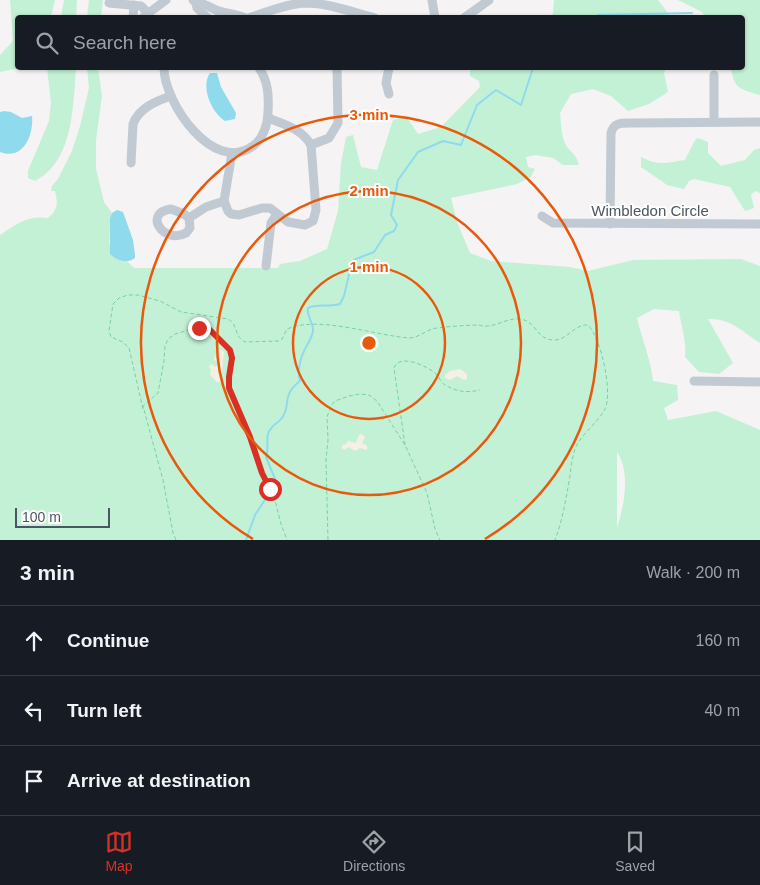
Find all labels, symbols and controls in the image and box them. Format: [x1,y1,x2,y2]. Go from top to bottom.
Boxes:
search box [15,15,745,70]
icon: search [33,29,61,57]
text: Search here [73,32,177,53]
text: 3 min [349,106,389,123]
text: 2 min [349,182,389,199]
street label: Wimbledon Circle [591,202,709,219]
text: 1 min [349,258,389,275]
route end [188,317,211,340]
centre of rings [360,334,378,352]
route start [259,478,282,501]
scale bar [15,505,110,528]
text: 100 m [22,509,61,525]
text: 3 min [20,561,75,584]
text: Walk · 200 m [646,564,740,581]
icon: ahead [20,627,48,655]
text: Continue [67,630,149,651]
text: 160 m [696,632,740,649]
icon: left [20,697,48,725]
text: Turn left [67,700,142,721]
text: 40 m [704,702,740,719]
icon: arrive [20,767,48,795]
text: Arrive at destination [67,770,251,791]
tab: Map [105,828,133,874]
tab: Directions [343,828,405,874]
tab: Saved [615,828,655,874]

